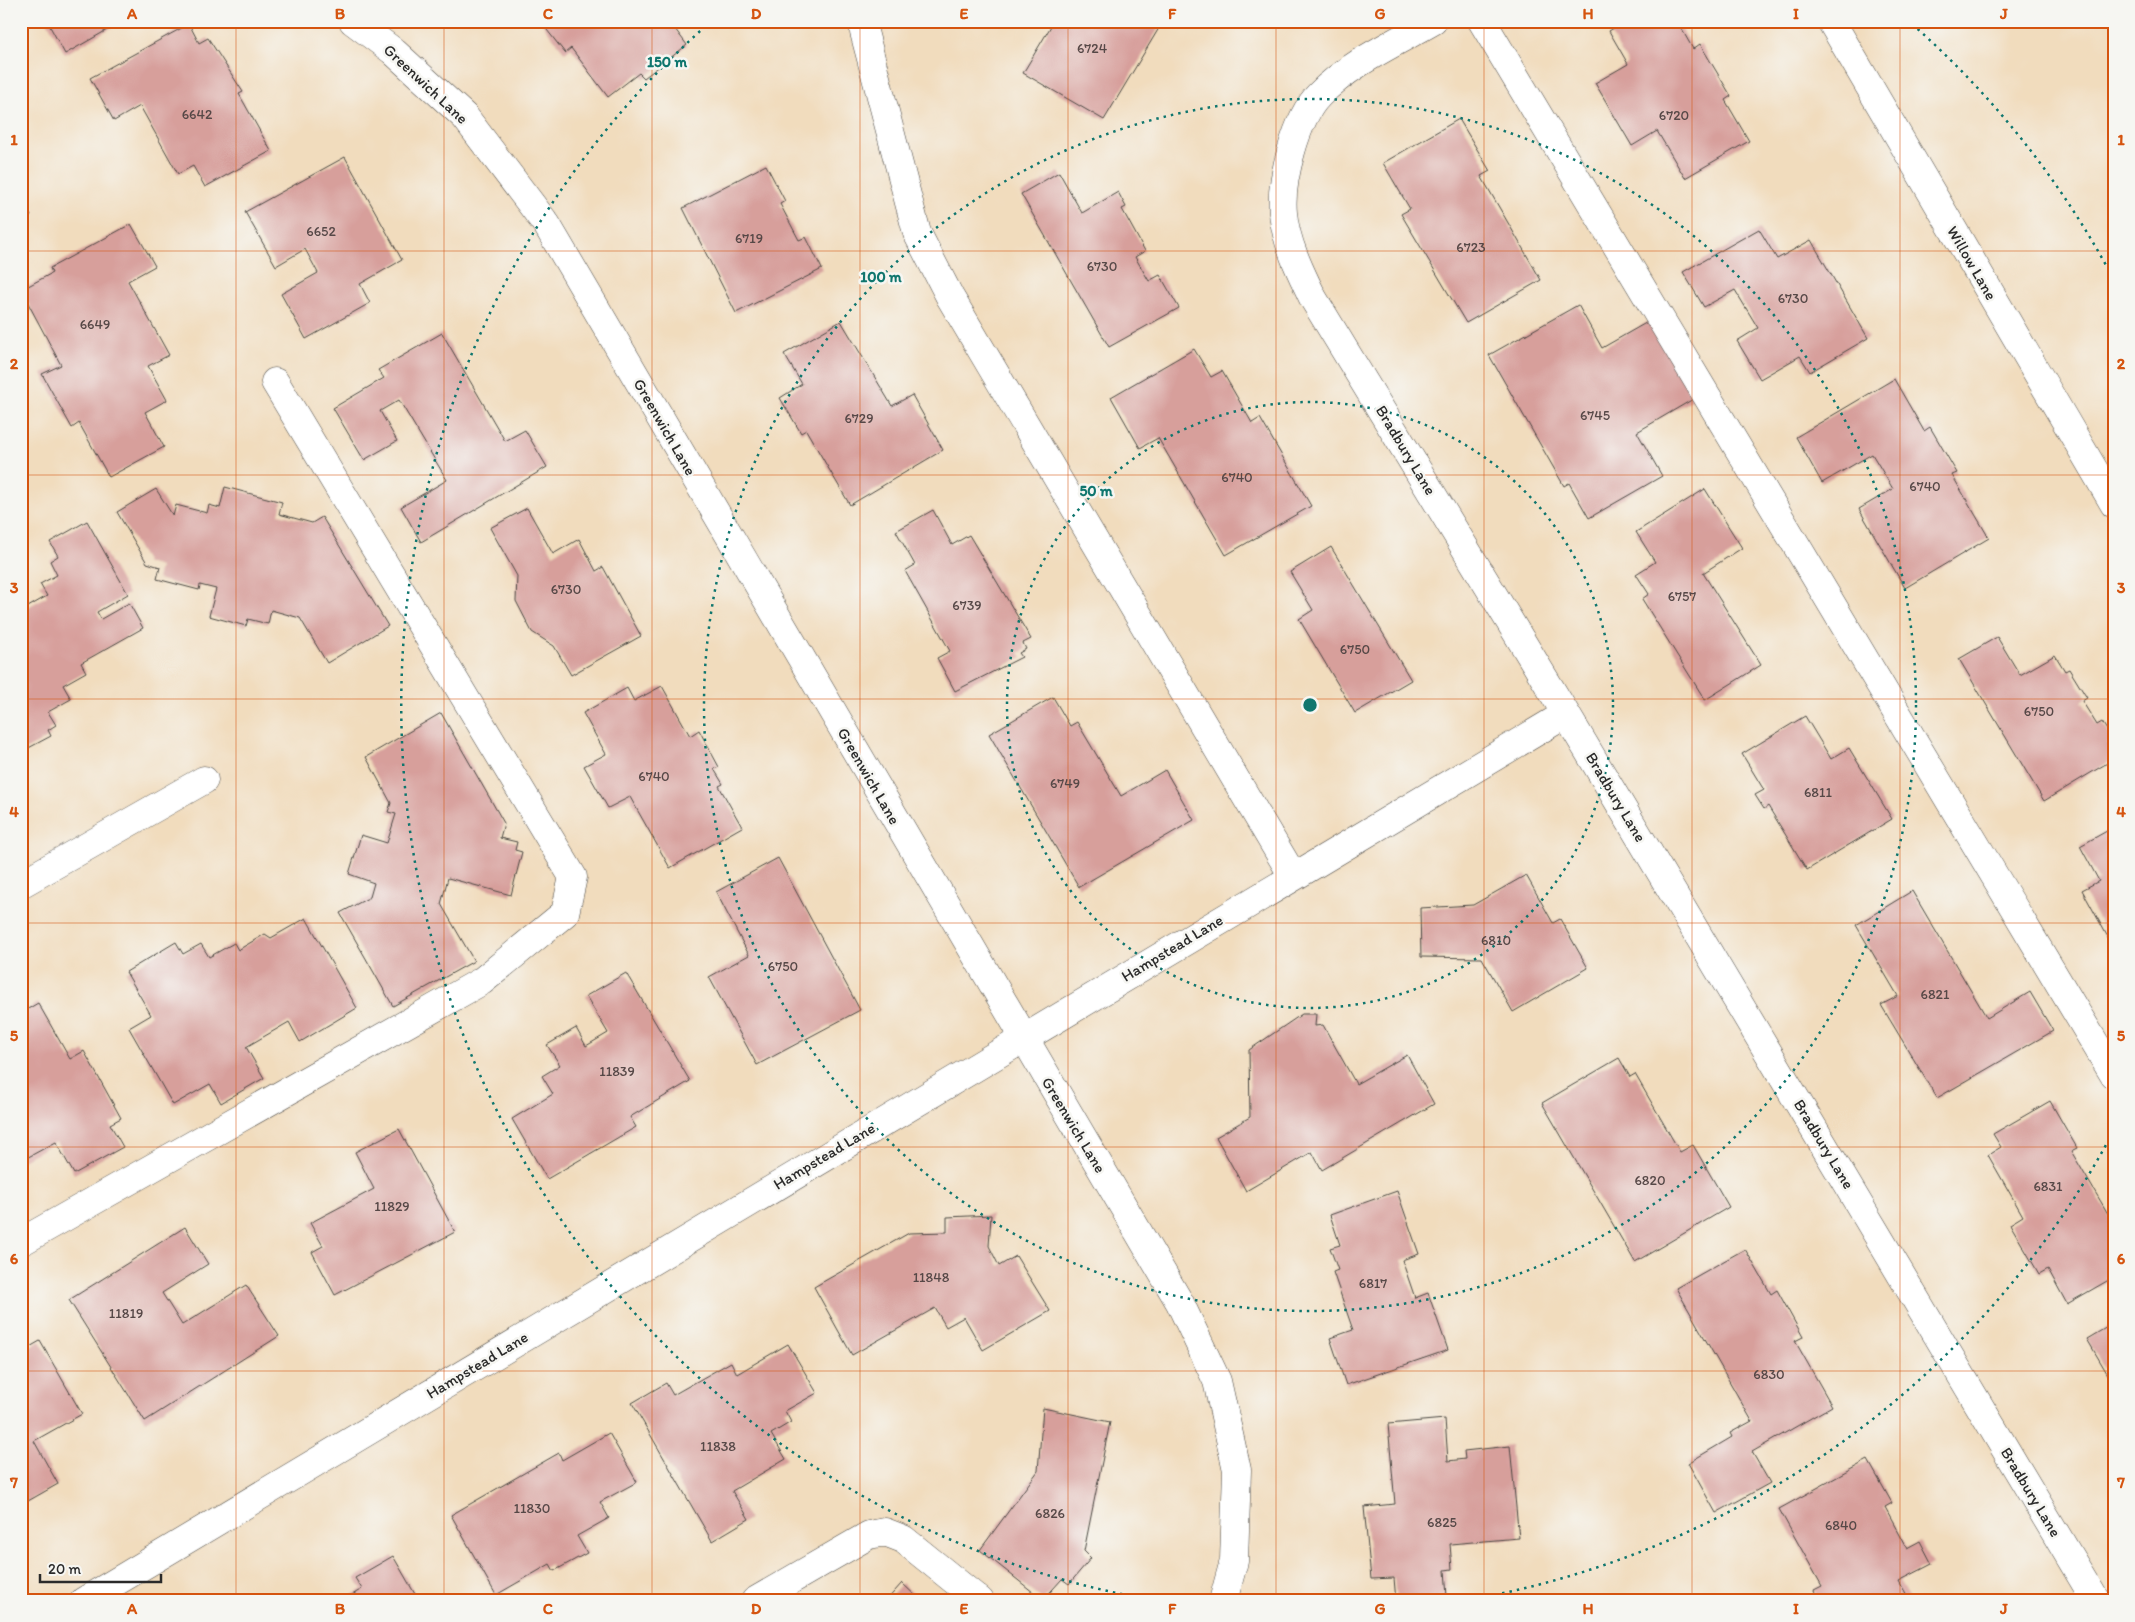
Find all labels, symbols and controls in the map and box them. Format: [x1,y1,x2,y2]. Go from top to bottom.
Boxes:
text: A [126,4,138,23]
text: B [335,4,346,23]
text: C [543,4,554,23]
text: D [751,4,762,23]
text: E [960,4,969,23]
text: F [1168,4,1177,23]
text: G [1374,4,1386,23]
text: H [1582,4,1594,23]
text: I [1793,4,1799,23]
text: J [1999,4,2008,23]
street label: Greenwich Lane [380,40,472,128]
house number: 6724 [1077,40,1108,57]
text: 150 m [647,53,687,71]
house number: 6642 [182,106,213,123]
house number: 6720 [1659,107,1689,124]
text: 1 [10,130,18,149]
text: 1 [2117,130,2125,149]
house number: 6652 [306,223,336,240]
street label: Willow Lane [1943,223,2001,303]
house number: 6719 [735,230,763,247]
house number: 6723 [1456,239,1486,256]
house number: 6730 [1087,258,1117,275]
text: 100 m [860,268,902,286]
house number: 6730 [1778,290,1808,307]
house number: 6649 [80,316,110,333]
text: 2 [10,354,19,373]
text: 2 [2117,354,2126,373]
street label: Greenwich Lane [630,375,700,479]
street label: Bradbury Lane [1372,402,1440,498]
house number: 6745 [1580,407,1610,424]
house number: 6729 [844,410,874,427]
house number: 6740 [1221,469,1253,486]
house number: 6740 [1909,478,1941,495]
text: 50 m [1079,482,1113,500]
text: 3 [10,578,19,597]
text: 3 [2117,578,2126,597]
house number: 6730 [551,581,581,598]
house number: 6757 [1668,588,1696,605]
house number: 6739 [952,597,982,614]
house number: 6750 [1340,641,1370,658]
centre of rings [1301,696,1319,714]
house number: 6750 [2024,703,2054,720]
street label: Greenwich Lane [834,724,904,828]
street label: Bradbury Lane [1582,749,1650,845]
house number: 6740 [638,768,670,785]
house number: 6749 [1050,775,1080,792]
house number: 6811 [1804,784,1833,801]
text: 4 [9,802,19,821]
text: 4 [2116,802,2126,821]
street label: Hampstead Lane [1118,910,1226,986]
house number: 6810 [1481,932,1511,949]
house number: 6750 [768,958,798,975]
house number: 6821 [1921,986,1950,1003]
text: 5 [10,1026,19,1045]
text: 5 [2117,1026,2126,1045]
house number: 11839 [599,1063,635,1080]
street label: Greenwich Lane [1038,1074,1110,1176]
street label: Bradbury Lane [1790,1096,1858,1192]
street label: Hampstead Lane [770,1118,878,1194]
house number: 6820 [1634,1172,1666,1189]
house number: 6831 [2033,1178,2063,1195]
house number: 11829 [374,1198,410,1215]
text: 6 [10,1249,19,1268]
text: 6 [2117,1249,2126,1268]
house number: 11848 [913,1269,950,1286]
house number: 6817 [1359,1275,1387,1292]
house number: 11819 [109,1305,143,1322]
street label: Hampstead Lane [423,1327,531,1403]
house number: 6830 [1753,1366,1785,1383]
house number: 11838 [700,1438,736,1455]
street label: Bradbury Lane [1997,1444,2065,1540]
text: 7 [9,1473,18,1492]
text: 7 [2116,1473,2125,1492]
house number: 11830 [514,1500,550,1517]
house number: 6826 [1035,1505,1065,1522]
house number: 6825 [1427,1514,1457,1531]
house number: 6840 [1825,1517,1857,1534]
scale bar [40,1552,161,1584]
text: 20 m [48,1560,82,1578]
text: A [126,1599,138,1618]
text: B [335,1599,346,1618]
text: C [543,1599,554,1618]
text: D [751,1599,762,1618]
text: E [960,1599,969,1618]
text: F [1168,1599,1177,1618]
text: G [1374,1599,1386,1618]
text: H [1582,1599,1594,1618]
text: I [1793,1599,1799,1618]
text: J [1999,1599,2008,1618]

